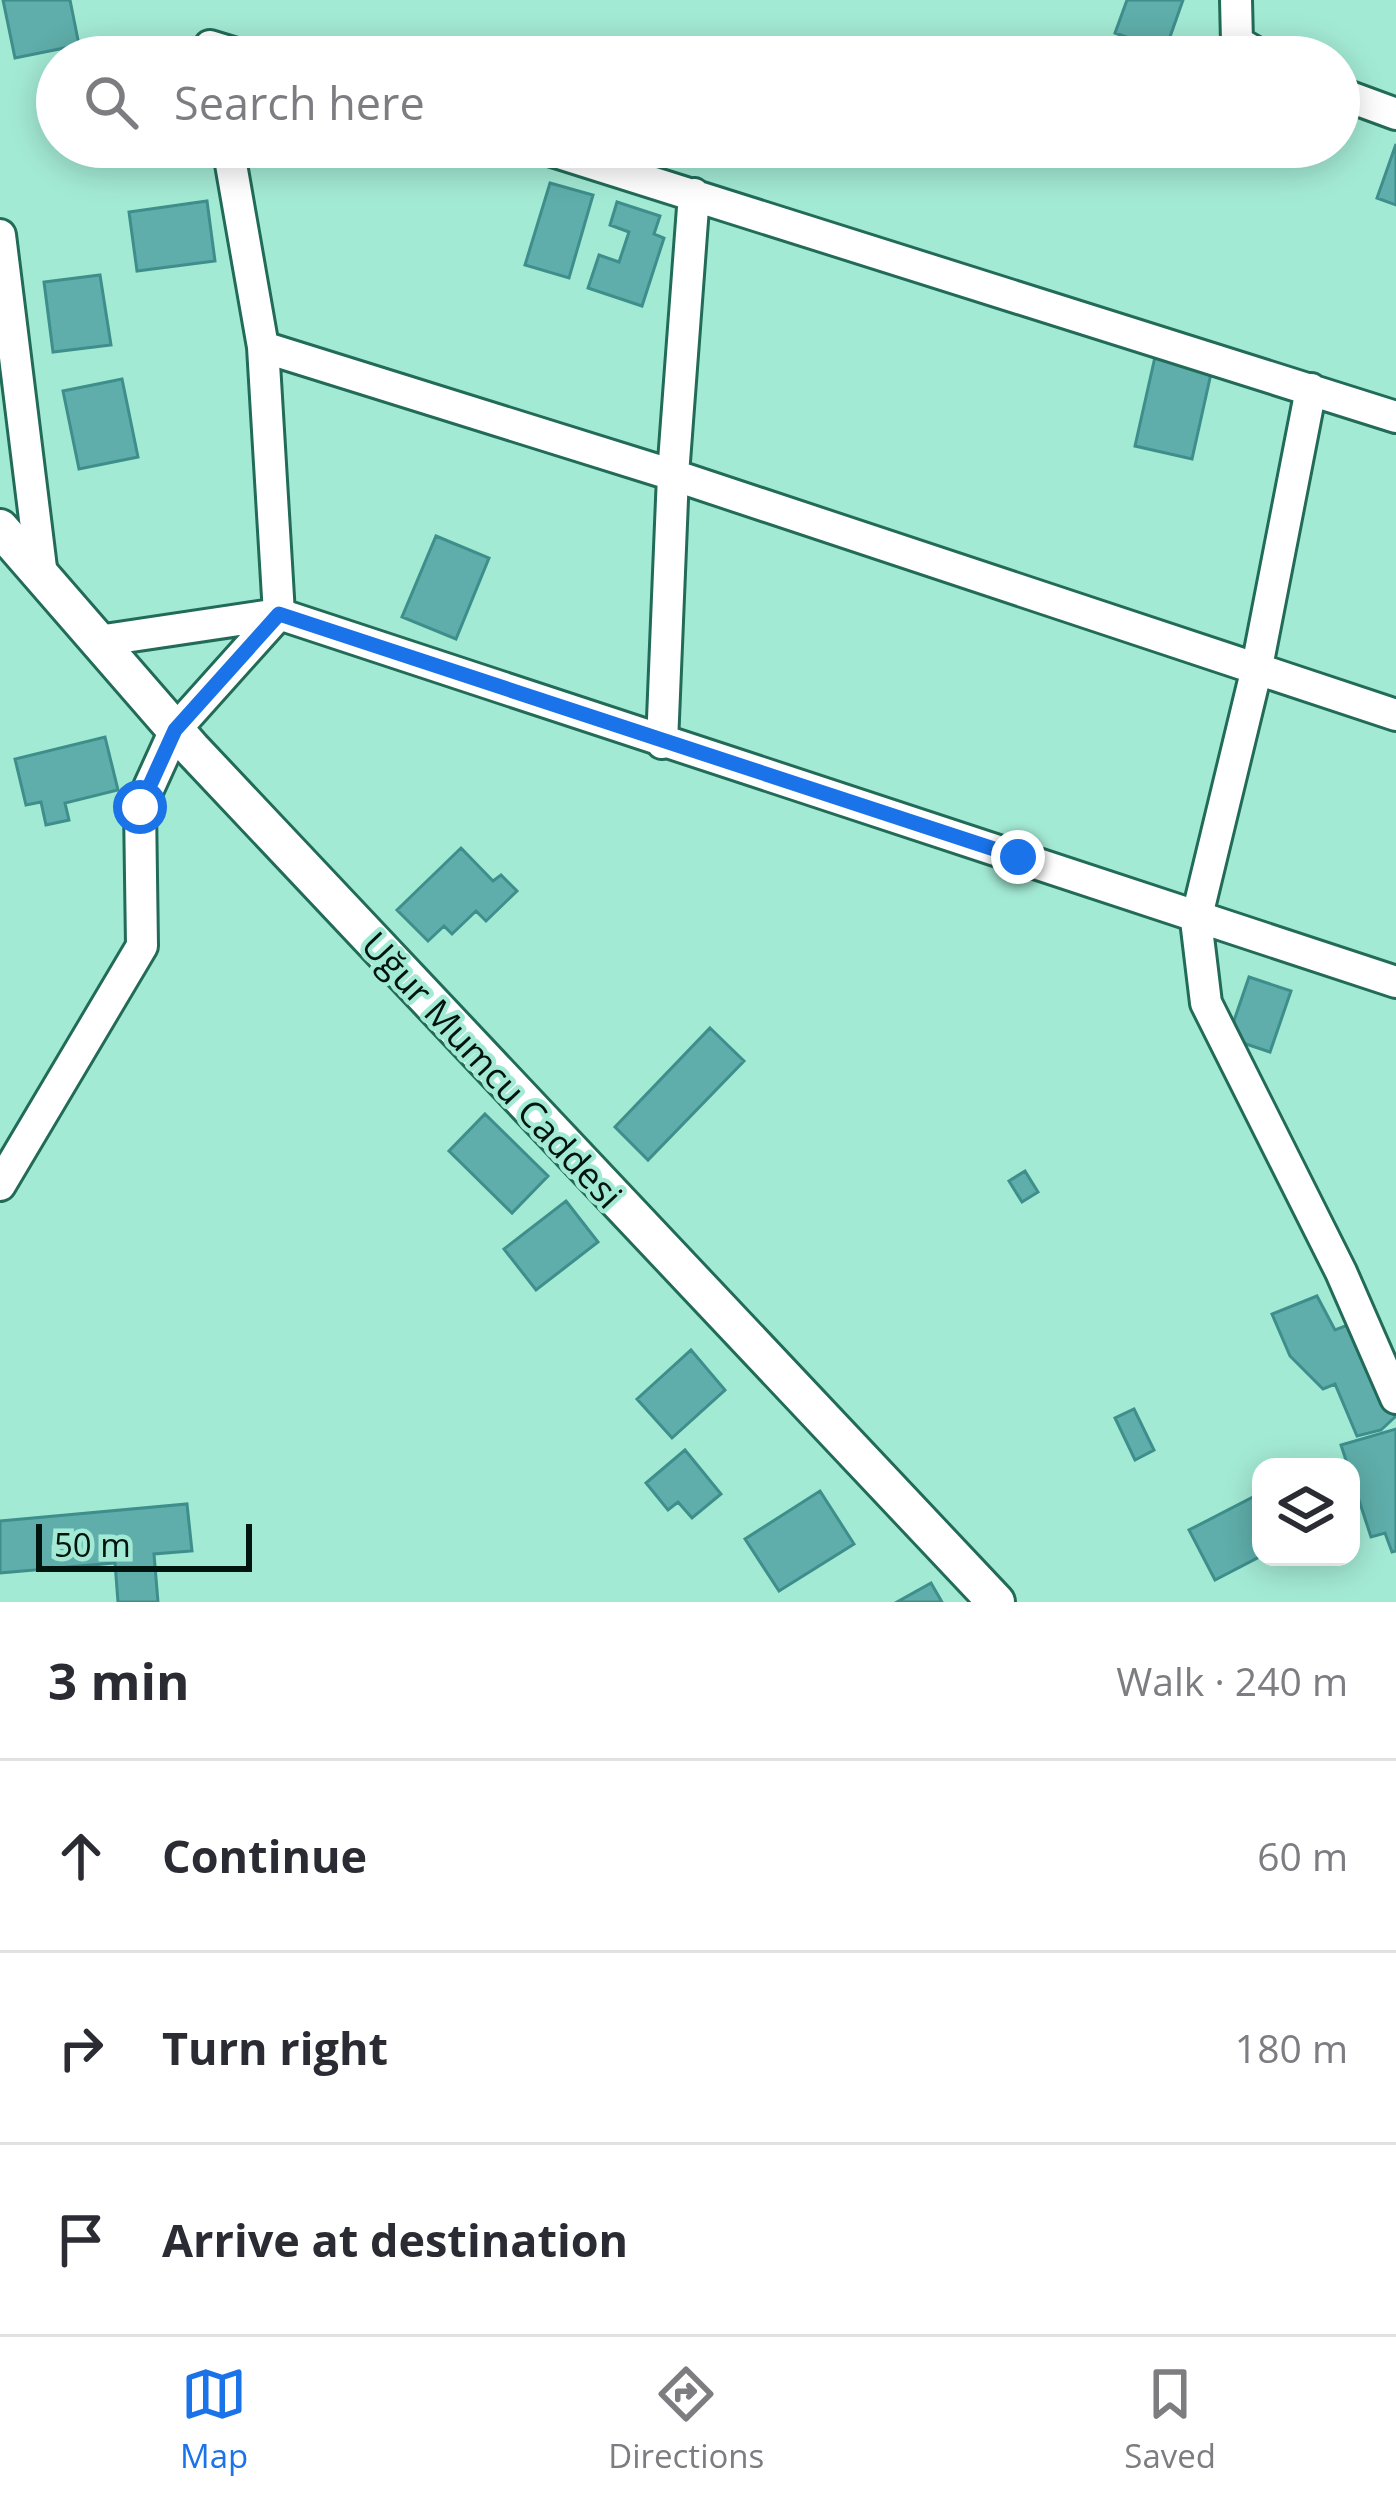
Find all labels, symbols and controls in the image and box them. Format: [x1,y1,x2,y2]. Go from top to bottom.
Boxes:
search box [36,36,1360,168]
icon: search [78,69,144,135]
text: Search here [174,72,425,133]
route start [113,780,167,834]
route end [991,830,1045,884]
street label: Uğur Mumcu Caddesi [351,921,634,1219]
map controls [1252,1458,1360,1566]
button: layers [1252,1458,1360,1566]
scale bar [36,1518,252,1571]
text: 50 m [54,1522,131,1567]
text: 3 min [48,1645,190,1715]
text: Walk · 240 m [1116,1654,1348,1707]
icon: ahead [48,1823,114,1889]
text: Continue [162,1825,367,1886]
text: 60 m [1257,1829,1348,1882]
icon: right [48,2015,114,2081]
text: Turn right [162,2017,388,2078]
text: 180 m [1235,2021,1348,2074]
icon: arrive [48,2207,114,2273]
text: Arrive at destination [162,2209,628,2270]
tab: Map [180,2361,248,2478]
tab: Directions [608,2361,764,2478]
tab: Saved [1124,2361,1216,2478]

